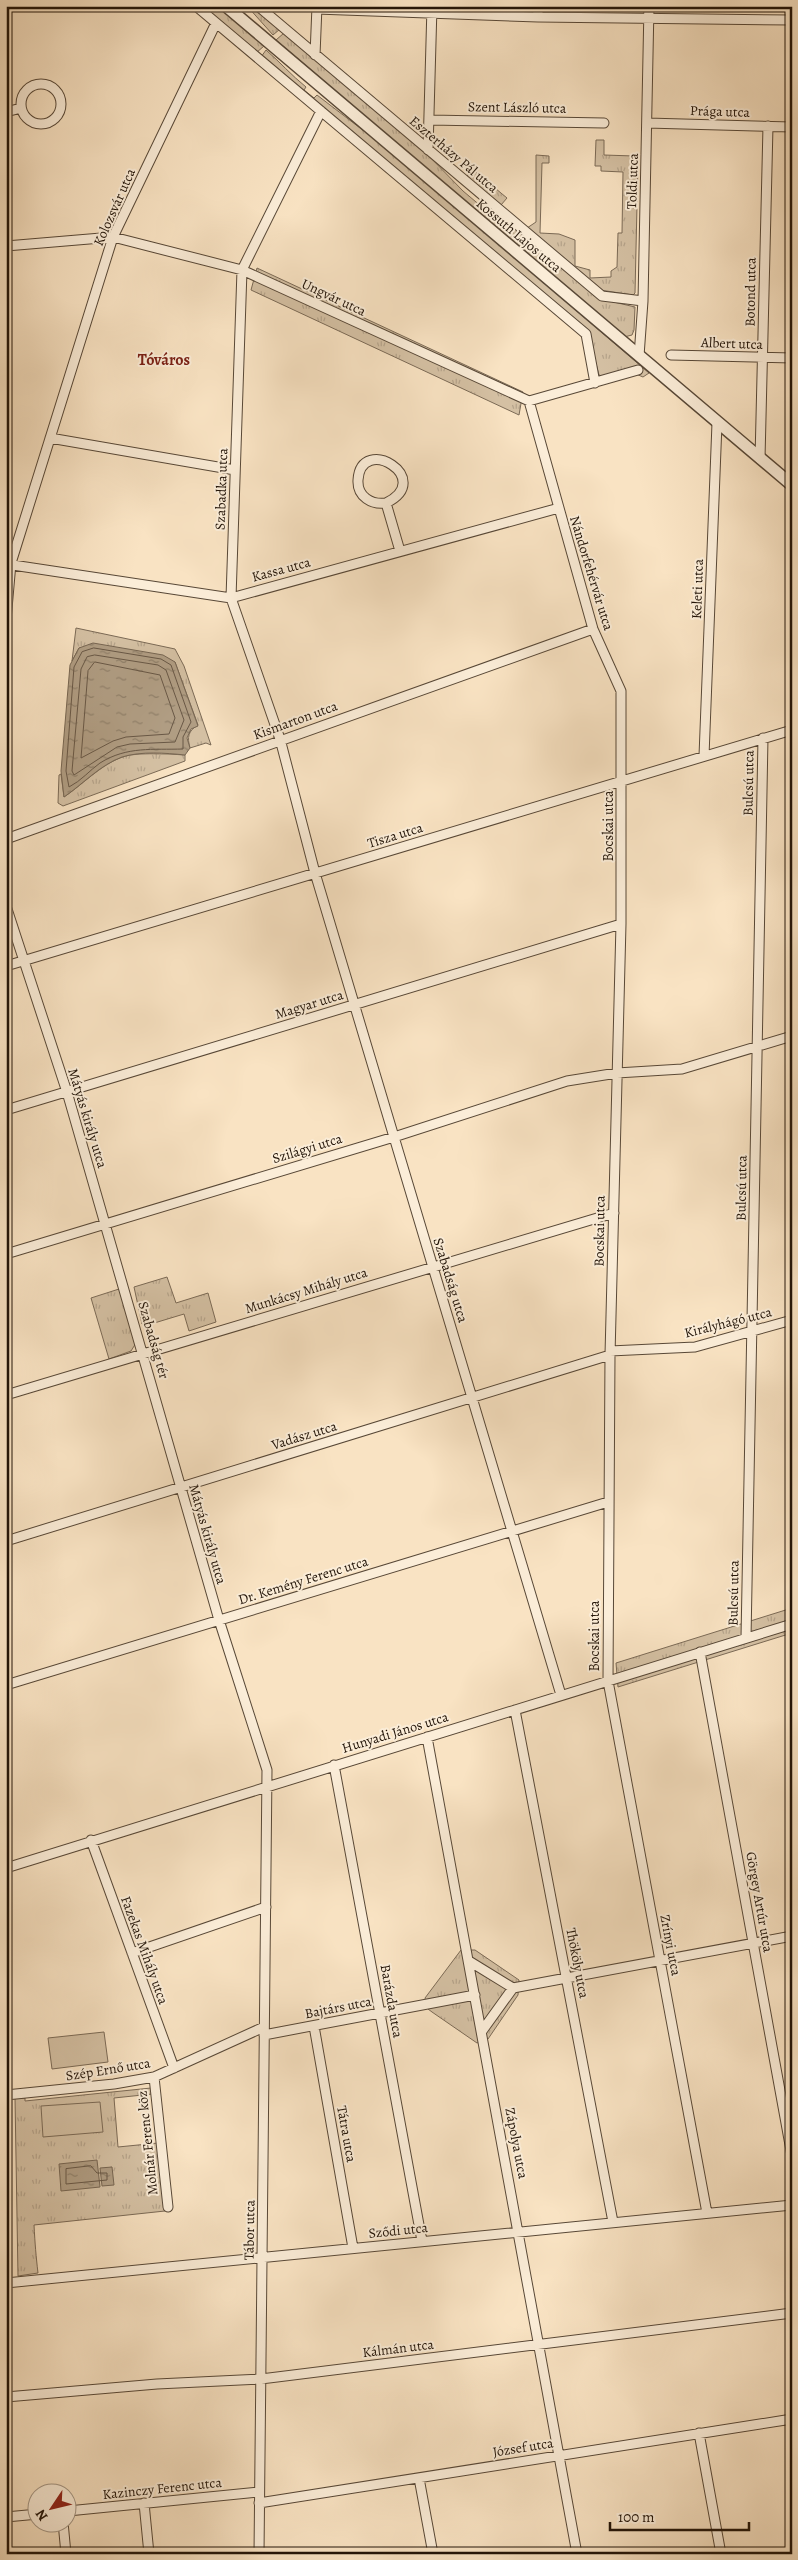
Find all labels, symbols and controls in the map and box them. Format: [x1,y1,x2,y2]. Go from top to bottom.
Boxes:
street label: Szent László utca [468,97,567,118]
street label: Prága utca [690,101,751,122]
street label: Eszterházy Pál utca [405,112,503,198]
street label: Toldi utca [622,152,643,209]
street label: Kolozsvár utca [89,165,140,249]
street label: Kossuth Lajos utca [472,194,566,277]
street label: Botond utca [740,257,761,327]
street label: Ungvár utca [298,274,370,321]
street label: Albert utca [700,333,764,354]
district label: Tóváros [138,349,190,371]
street label: Szabadka utca [211,447,232,530]
street label: Nándorfehérvár utca [565,513,618,633]
street label: Kassa utca [250,552,313,586]
street label: Keleti utca [687,558,708,619]
street label: Kismarton utca [250,696,340,745]
street label: Bulcsú utca [738,749,759,816]
street label: Bocskai utca [599,790,618,862]
street label: Tisza utca [365,818,426,853]
street label: Magyar utca [273,985,346,1024]
street label: Mátyás király utca [63,1066,112,1171]
street label: Szilágyi utca [270,1129,345,1168]
street label: Bulcsú utca [731,1154,752,1221]
street label: Bocskai utca [589,1195,610,1267]
street label: Szabadság utca [429,1235,473,1325]
street label: Munkácsy Mihály utca [243,1263,370,1318]
street label: Szabadság tér [133,1299,174,1382]
street label: Királyhágó utca [682,1302,774,1343]
street label: Vadász utca [268,1416,340,1455]
street label: Mátyás király utca [184,1482,231,1587]
street label: Dr. Kemény Ferenc utca [236,1552,371,1609]
street label: Bulcsú utca [723,1559,744,1626]
street label: Bocskai utca [585,1600,604,1672]
street label: Hunyadi János utca [340,1707,451,1758]
street label: Görgey Artúr utca [741,1850,778,1954]
street label: Fazekas Mihály utca [116,1893,173,2007]
street label: Zrínyi utca [655,1913,686,1978]
street label: Thököly utca [561,1926,594,2000]
street label: Barázda utca [376,1963,407,2040]
street label: Bajtárs utca [303,1992,374,2023]
street label: Szép Ernő utca [64,2053,152,2086]
street label: Molnár Ferenc köz [133,2090,162,2196]
street label: Tátra utca [332,2104,361,2164]
street label: Zápolya utca [500,2106,533,2181]
street label: Tábor utca [239,2199,260,2260]
street label: Sződi utca [367,2218,429,2243]
street label: Kálmán utca [361,2335,435,2362]
street label: József utca [491,2433,555,2462]
street label: Kazinczy Ferenc utca [101,2473,223,2504]
north arrow [28,2482,78,2532]
scale bar [610,2500,749,2532]
text: N [31,2506,52,2525]
text: 100 m [618,2507,655,2527]

